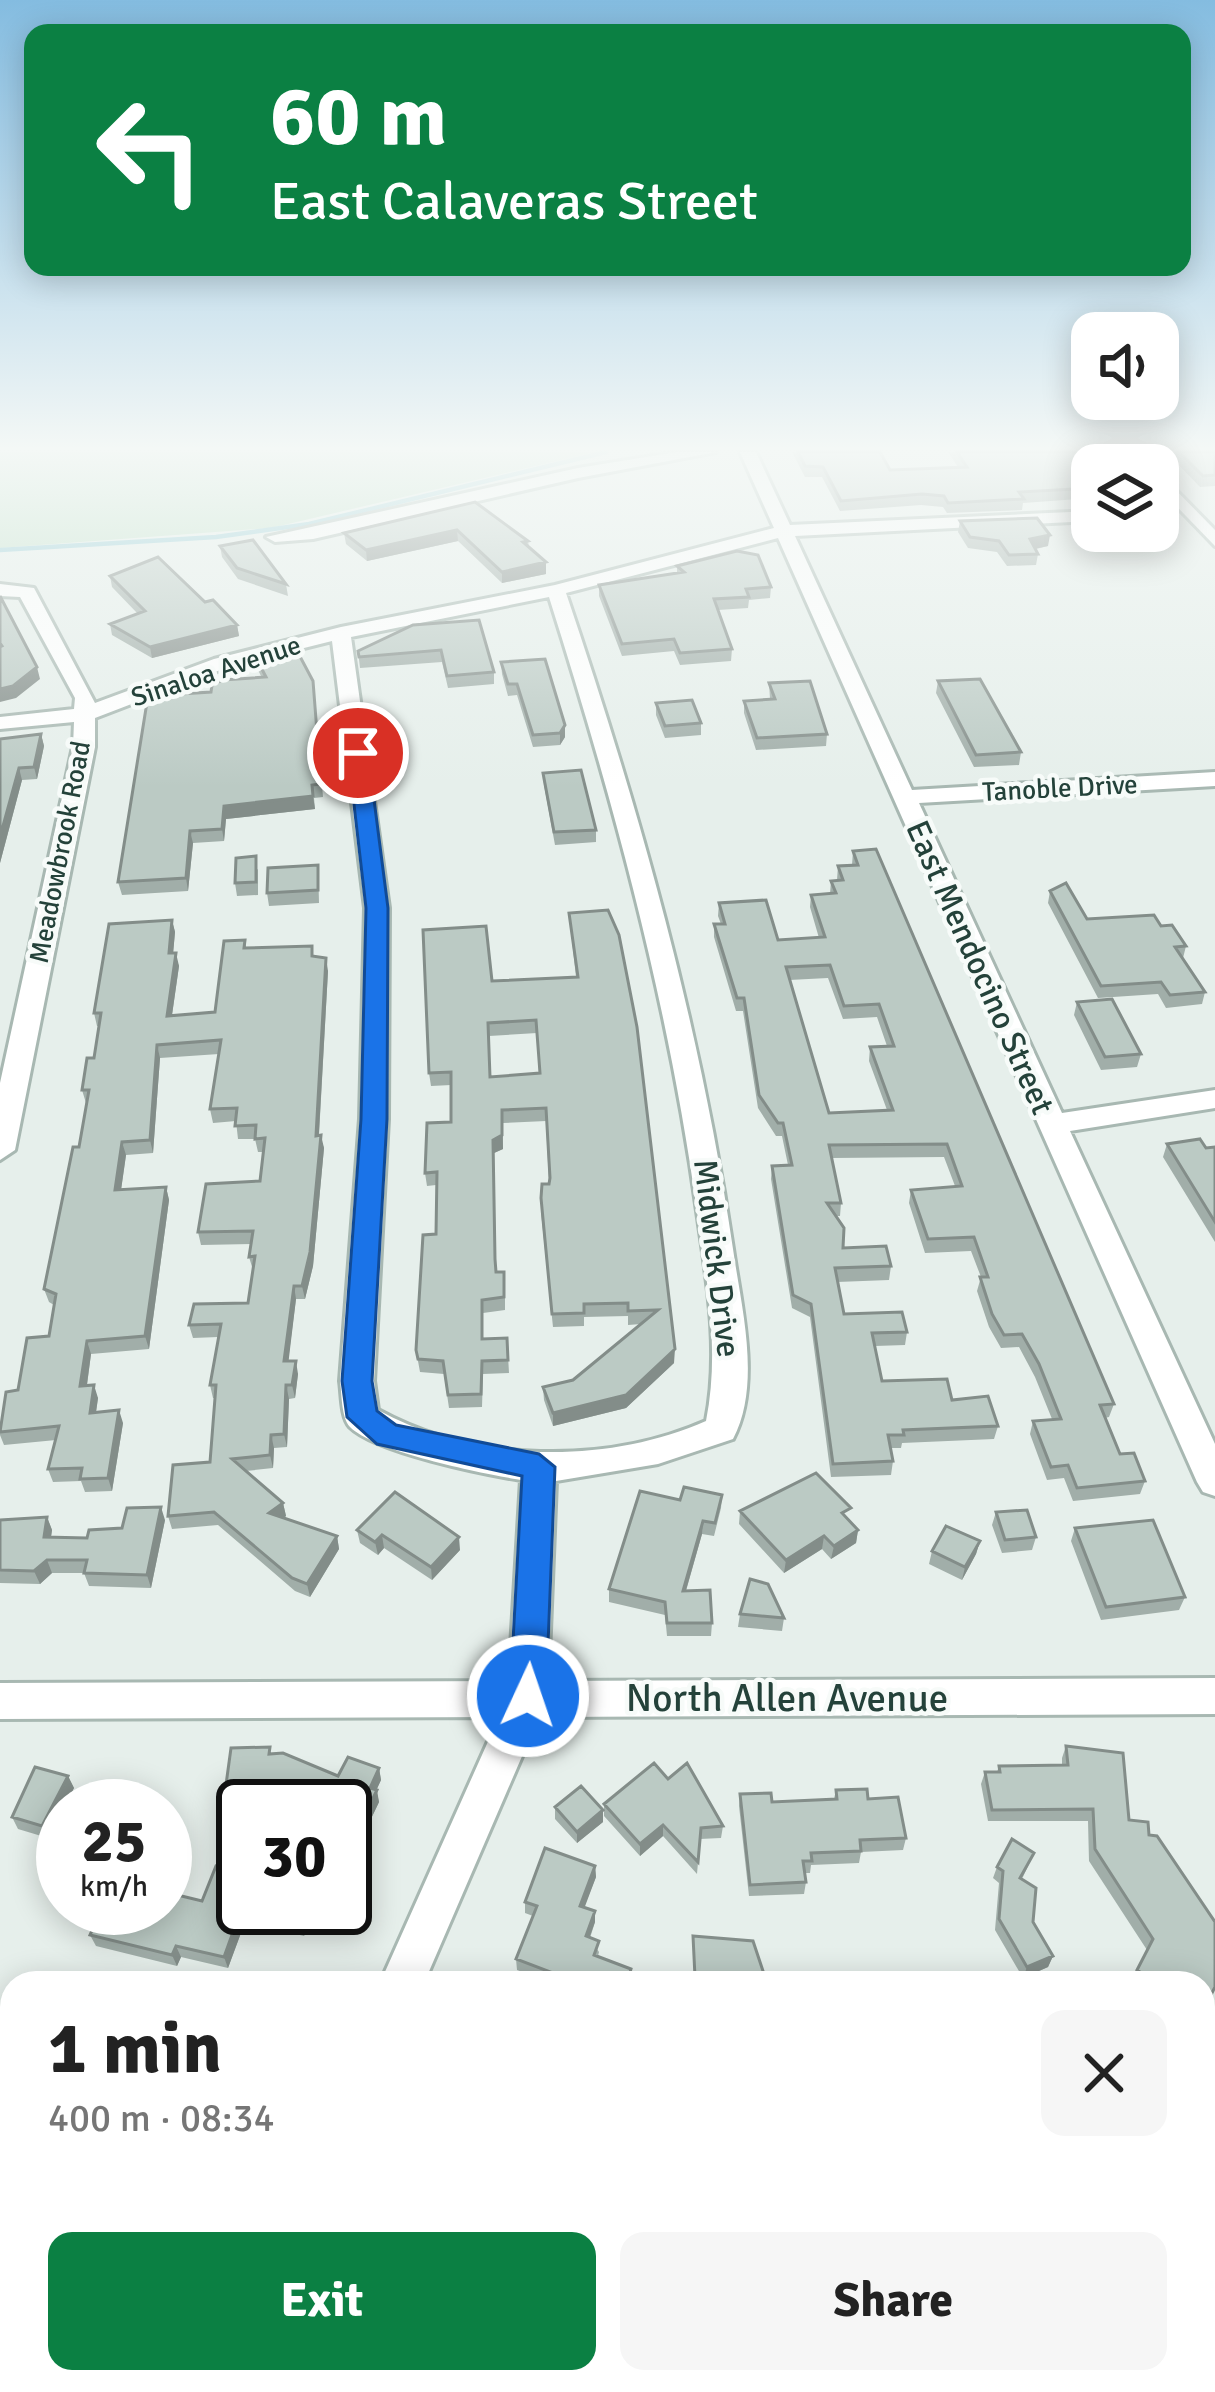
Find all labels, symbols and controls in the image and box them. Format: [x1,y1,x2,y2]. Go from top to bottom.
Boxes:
text: 60 m [270,65,447,169]
icon: left [72,72,228,228]
text: East Calaveras Street [270,168,758,235]
map controls [1071,312,1179,552]
button: sound [1071,312,1179,420]
button: layers [1071,444,1179,552]
street label: Sinaloa Avenue [127,629,305,714]
pin [307,702,409,804]
icon: arrive [325,720,391,786]
street label: Meadowbrook Road [23,738,98,966]
street label: Tanoble Drive [982,768,1139,809]
street label: East Mendocino Street [896,814,1063,1121]
street label: Midwick Drive [684,1157,749,1360]
position arrow [465,1633,591,1759]
street label: North Allen Avenue [626,1674,948,1722]
speed limit sign: 30 [216,1779,372,1935]
text: 25 [82,1805,146,1879]
text: km/h [80,1868,148,1905]
text: 1 min [48,2004,222,2093]
button: close [1041,2010,1167,2136]
text: 400 m · 08:34 [48,2094,275,2142]
button: Exit [48,2232,596,2370]
button: Share [620,2232,1167,2370]

